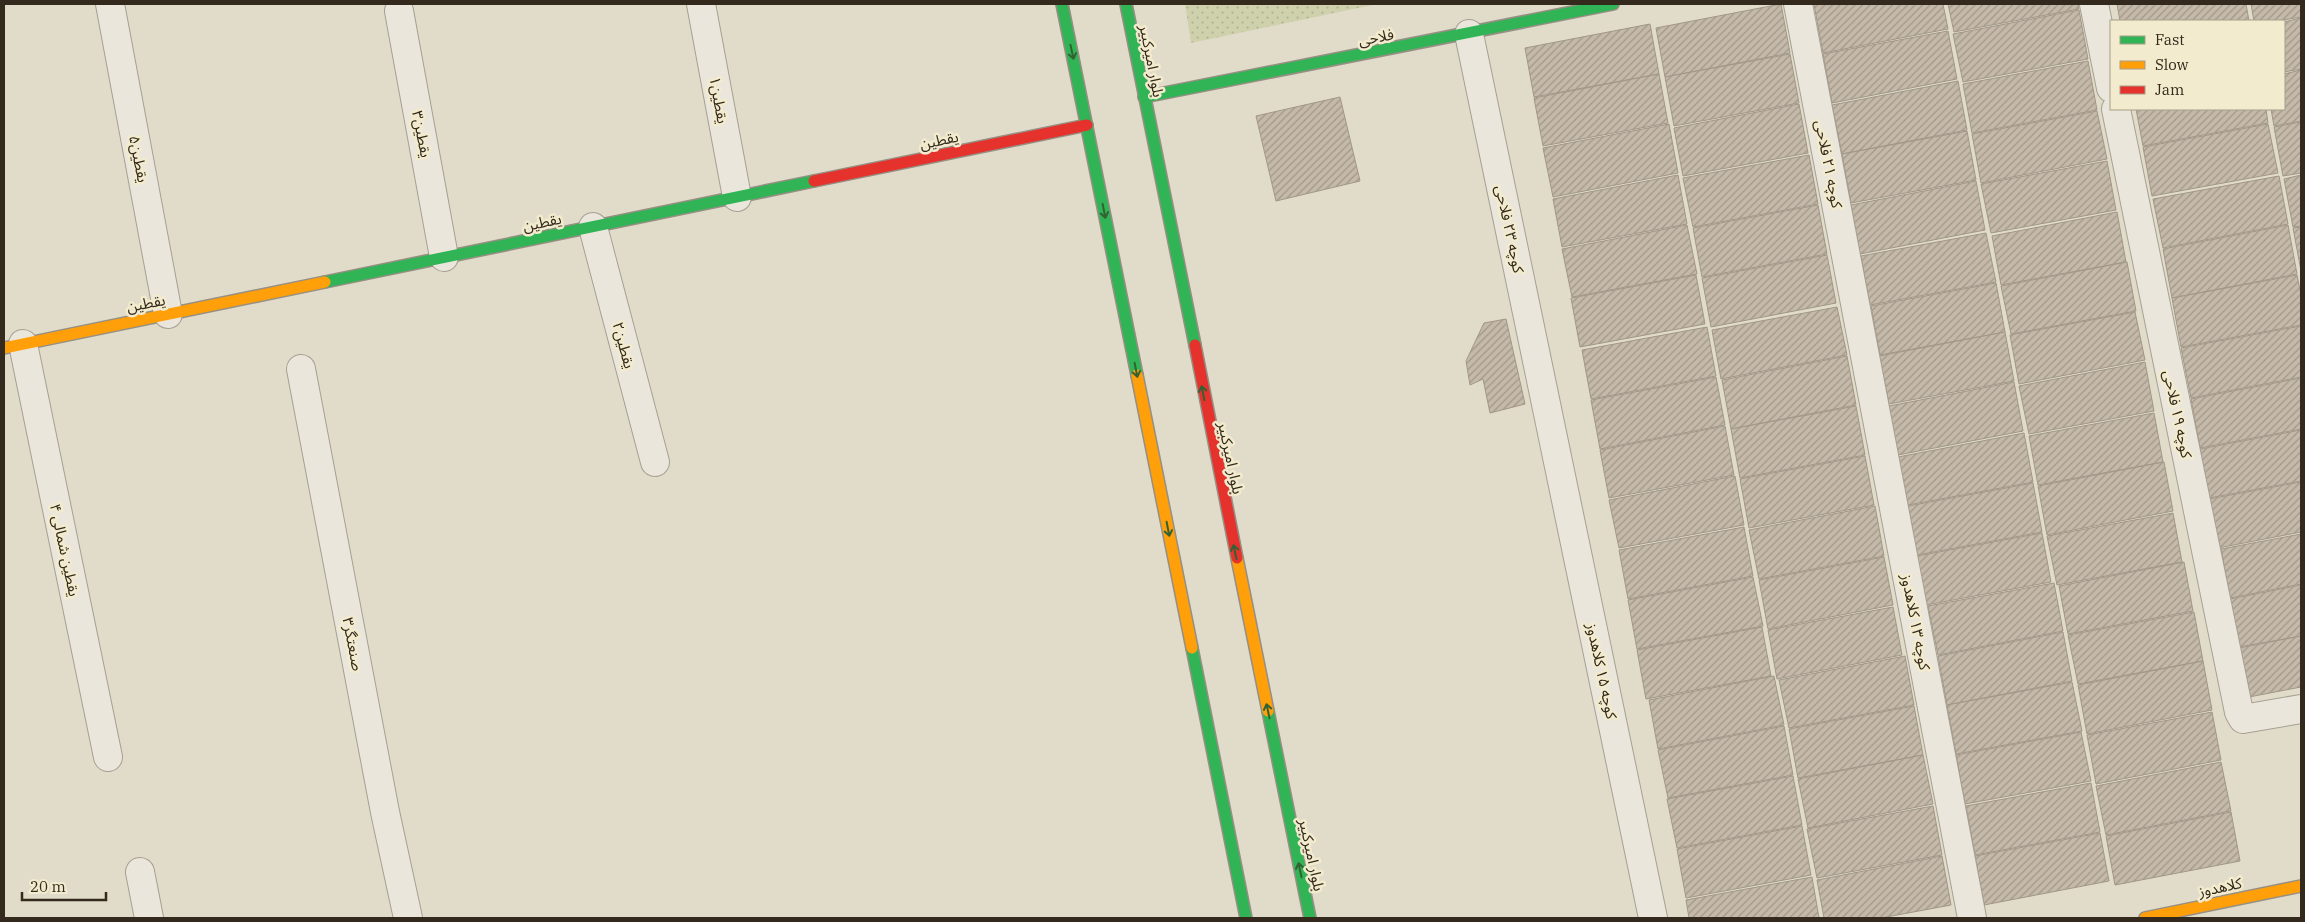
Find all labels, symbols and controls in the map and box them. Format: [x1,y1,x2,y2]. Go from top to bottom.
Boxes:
legend [2110,20,2285,110]
street label: بلوار امیرکبیر [1135,22,1168,99]
street label: فلاحی [1357,24,1396,50]
text: Fast [2155,30,2185,49]
one-way arrow [1068,43,1077,59]
text: Slow [2155,55,2189,74]
street label: یقطین۱ [706,75,732,125]
text: Jam [2155,80,2184,99]
street label: یقطین۳ [408,109,436,159]
street label: کوچه ۲۱ فلاحی [1810,118,1847,211]
street label: یقطین [918,127,960,153]
street label: یقطین۵ [125,134,153,184]
street label: کوچه ۲۳ فلاحی [1490,183,1529,276]
one-way arrow [1100,202,1109,218]
street label: یقطین [521,209,563,235]
street label: یقطین [125,290,167,316]
street label: یقطین۲ [609,320,639,370]
one-way arrow [1132,362,1141,378]
street label: کوچه ۱۹ فلاحی [2158,368,2197,461]
one-way arrow [1197,385,1207,401]
street label: بلوار امیرکبیر [1214,419,1248,496]
street label: یقطین شمالی ۴ [46,502,84,598]
one-way arrow [1163,521,1173,537]
one-way arrow [1230,544,1239,560]
street label: کوچه ۱۳ کلاهدوز [1896,571,1935,673]
street label: صنعتگر۳ [338,616,368,672]
street label: کوچه ۱۵ کلاهدوز [1581,620,1622,722]
one-way arrow [1262,704,1272,720]
street label: بلوار امیرکبیر [1295,816,1329,893]
one-way arrow [1295,863,1304,879]
scale bar [22,870,106,902]
street label: کلاهدوز [2196,873,2244,901]
text: 20 m [30,877,66,896]

